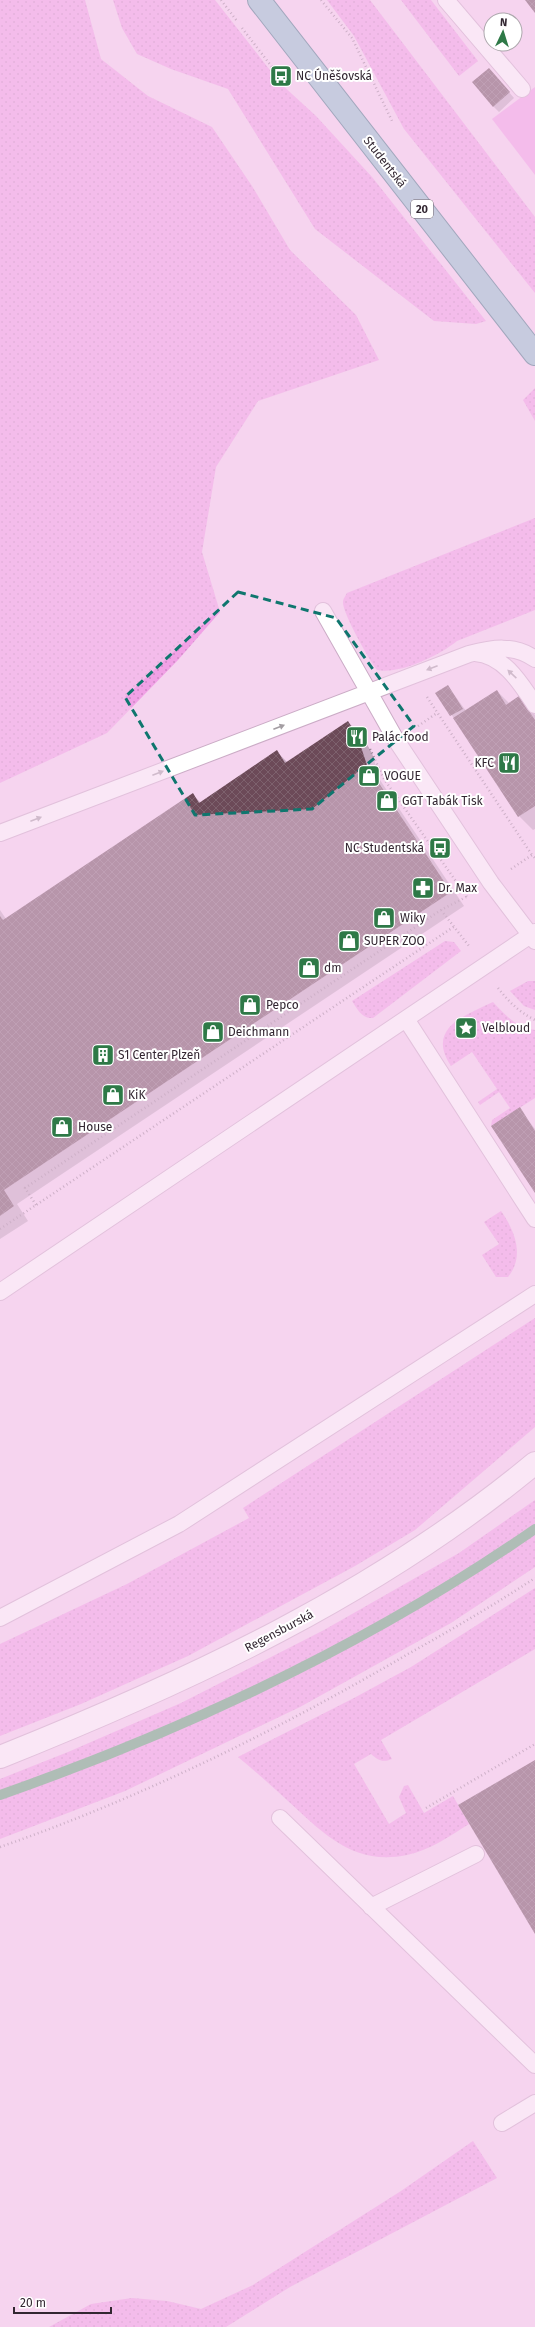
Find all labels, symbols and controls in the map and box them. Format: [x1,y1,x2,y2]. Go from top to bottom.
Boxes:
north arrow [483,12,523,52]
text: N [500,16,508,29]
bus stop icon: NC Úněšovská [268,63,294,89]
place label: NC Úněšovská [296,68,372,83]
street label: Studentská [361,134,409,190]
road number: 20 [411,200,433,218]
one-way arrow [426,666,438,672]
one-way arrow [507,669,517,678]
one-way arrow [274,723,286,729]
restaurant icon: Palác food [344,724,370,750]
place label: Palác food [372,730,429,744]
restaurant icon: KFC [496,750,522,776]
place label: KFC [475,756,494,770]
shop icon: VOGUE [356,763,382,789]
place label: VOGUE [384,769,421,783]
one-way arrow [152,770,164,776]
shop icon: GGT Tabák Tisk [374,788,400,814]
place label: GGT Tabák Tisk [402,794,483,808]
one-way arrow [31,816,43,822]
bus stop icon: NC Studentská [427,835,453,861]
place label: NC Studentská [345,841,424,855]
pharmacy icon: Dr. Max [410,875,436,901]
place label: Dr. Max [438,881,477,895]
shop icon: Wiky [371,905,397,931]
place label: Wiky [400,911,425,925]
shop icon: SUPER ZOO [336,928,362,954]
place label: SUPER ZOO [364,934,425,948]
shop icon: dm [296,955,322,981]
place label: dm [324,961,341,975]
shop icon: Pepco [237,992,263,1018]
place label: Pepco [266,998,299,1012]
place icon: Velbloud [453,1015,479,1041]
shop icon: Deichmann [200,1019,226,1045]
place label: Velbloud [482,1021,530,1035]
place label: Deichmann [228,1025,289,1039]
building icon: S1 Center Plzeň [90,1042,116,1068]
place label: S1 Center Plzeň [118,1048,200,1062]
shop icon: KiK [100,1082,126,1108]
place label: KiK [128,1088,146,1102]
shop icon: House [49,1114,75,1140]
place label: House [78,1120,112,1134]
street label: Regensburská [242,1607,316,1655]
scale bar [14,2289,111,2315]
text: 20 m [20,2296,46,2310]

